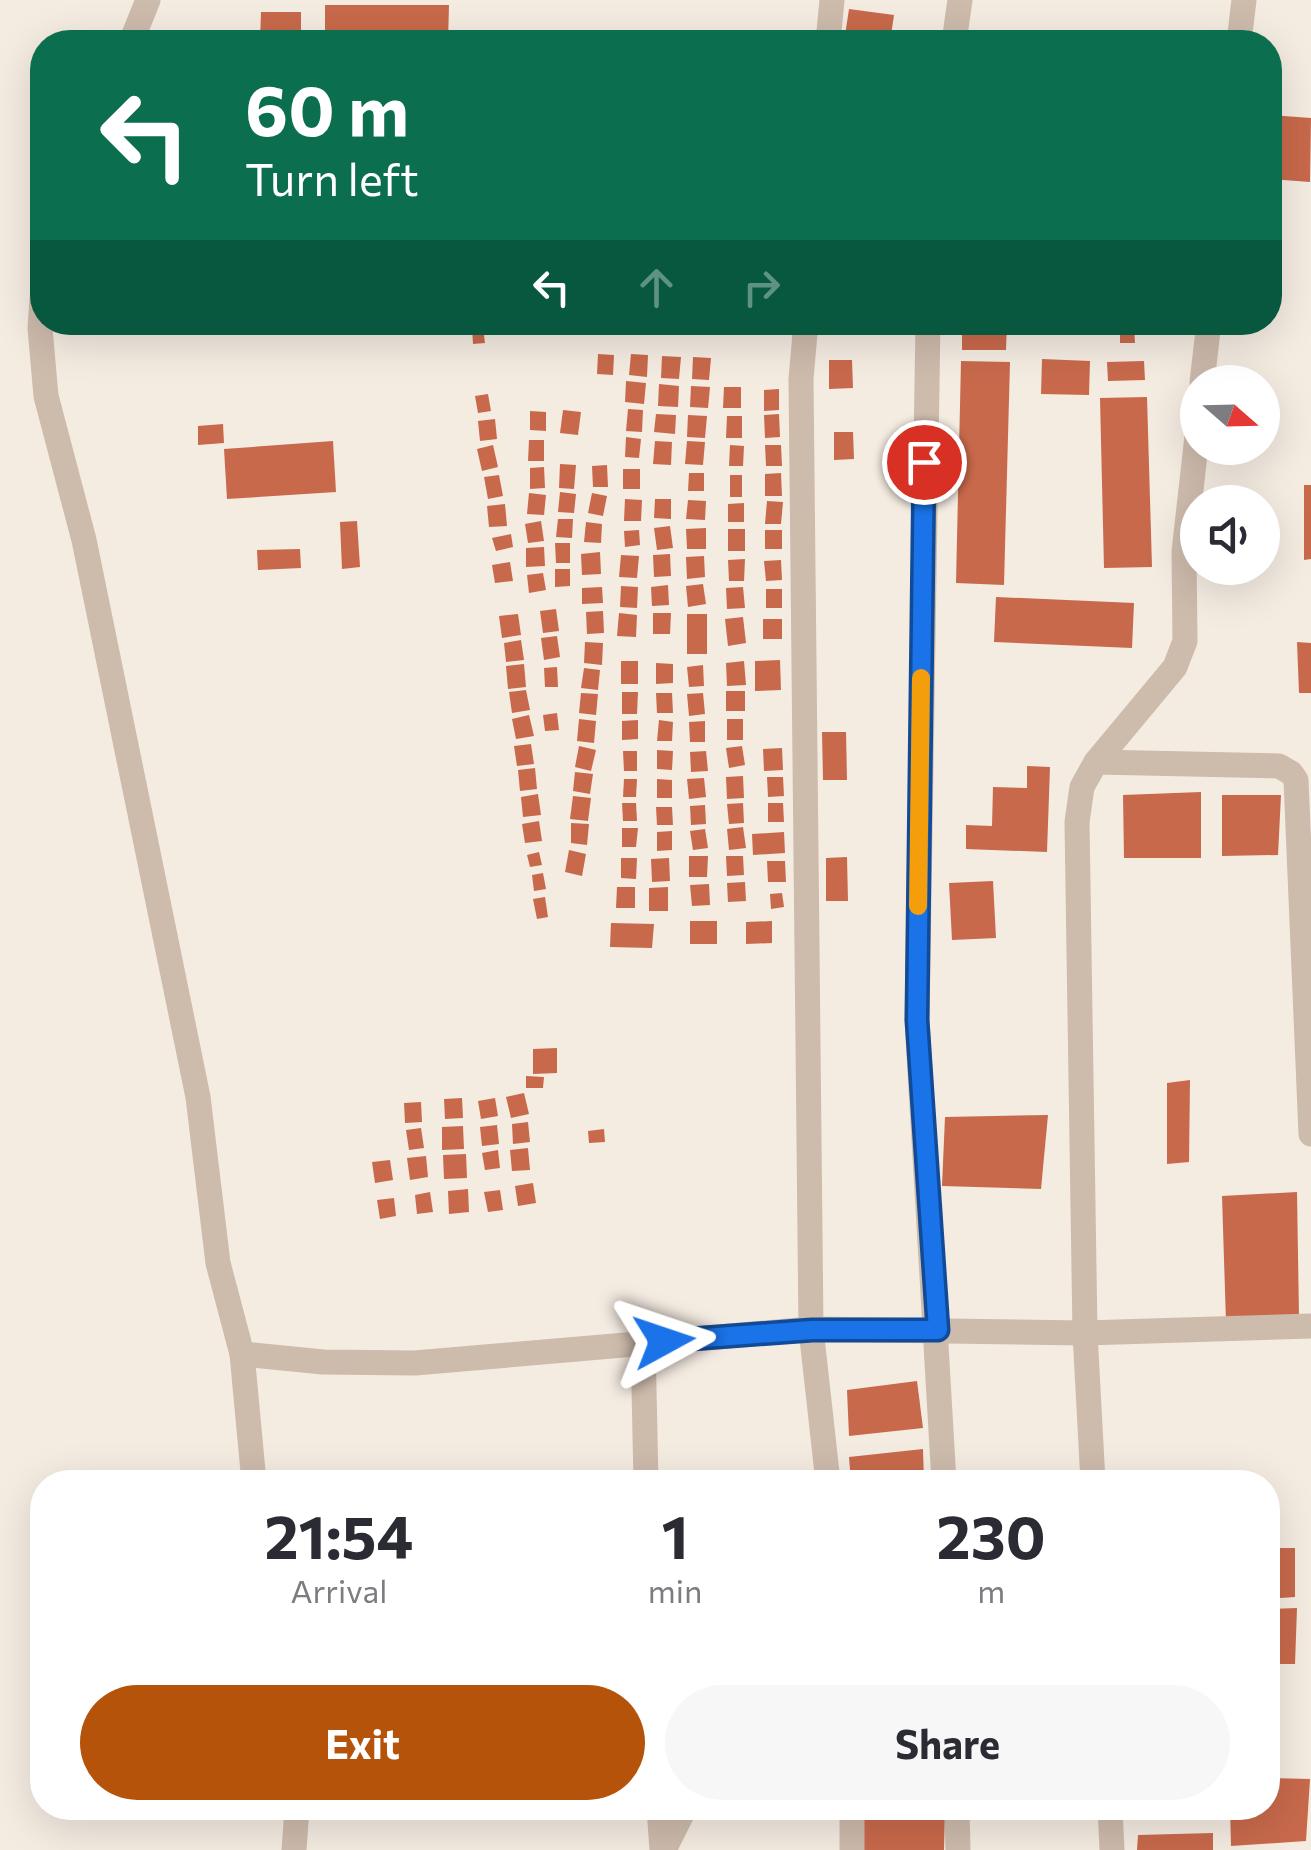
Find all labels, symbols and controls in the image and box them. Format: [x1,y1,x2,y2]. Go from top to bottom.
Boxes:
text: 60 m [245,65,409,150]
icon: left [80,70,210,200]
text: Turn left [245,150,419,205]
icon: left [524,260,579,315]
icon: ahead [629,260,684,315]
icon: right [734,260,789,315]
north arrow [1180,365,1280,465]
map controls [1180,365,1280,585]
pin [882,420,967,505]
icon: arrive [897,435,952,490]
button: sound [1180,485,1280,585]
position arrow [612,1289,716,1393]
text: 21:54 [264,1498,413,1571]
text: 1 [661,1498,689,1571]
text: 230 [937,1498,1046,1571]
text: Arrival [290,1570,387,1610]
text: min [648,1570,702,1610]
text: m [977,1570,1005,1610]
button: Exit [80,1685,645,1800]
button: Share [665,1685,1230,1800]

